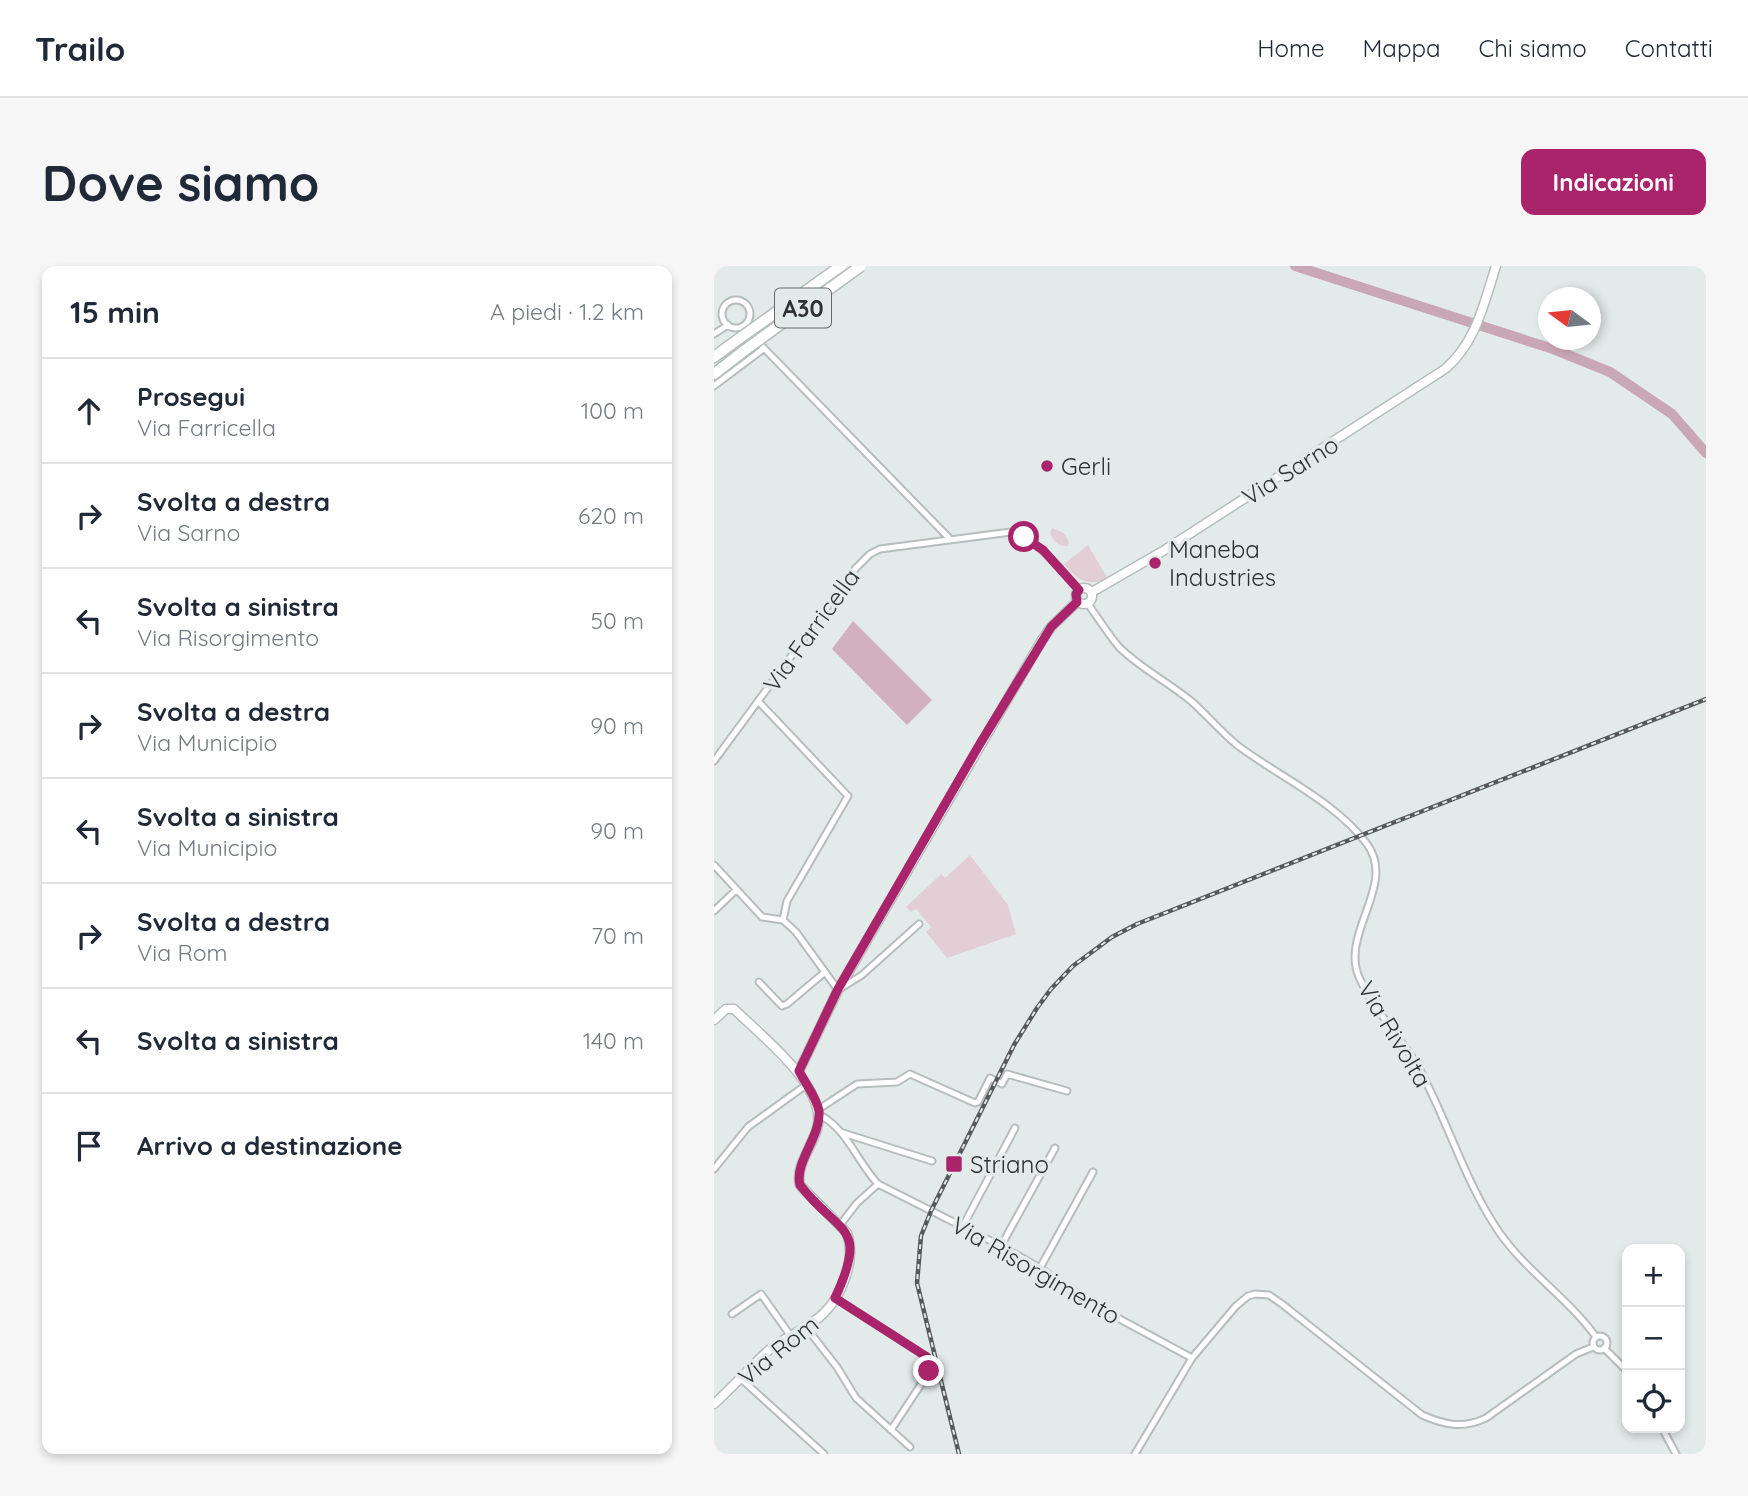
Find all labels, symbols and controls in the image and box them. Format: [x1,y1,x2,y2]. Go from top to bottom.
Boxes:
text: Trailo [35,28,125,69]
text: Home [1257,33,1325,63]
text: Mappa [1363,33,1441,63]
text: Chi siamo [1479,33,1587,63]
text: Contatti [1625,33,1713,63]
button: Indicazioni [1521,149,1706,215]
text: Dove siamo [42,152,319,213]
north arrow [1538,287,1601,350]
road number: A30 [775,288,831,327]
text: 15 min [70,293,160,331]
text: A piedi · 1.2 km [490,297,644,326]
text: Prosegui [137,380,245,413]
icon: ahead [70,392,108,430]
text: 100 m [581,396,644,425]
text: Via Farricella [137,413,276,442]
street label: Via Sarno [1236,429,1344,511]
place label: Gerli [1061,451,1111,481]
marker: Gerli [1039,458,1055,474]
text: Svolta a destra [137,485,330,518]
icon: right [70,497,108,535]
text: 620 m [578,501,644,530]
text: Via Sarno [137,518,240,547]
route start [1008,521,1039,552]
place label: Maneba Industries [1169,534,1276,592]
marker: Maneba Industries [1147,555,1163,571]
street label: Via Farricella [756,563,866,697]
text: Svolta a sinistra [137,590,339,623]
icon: left [70,602,108,640]
text: 50 m [591,606,644,635]
text: Via Risorgimento [137,623,319,652]
text: Svolta a destra [137,695,330,728]
icon: right [70,707,108,745]
text: 90 m [590,711,644,740]
text: Via Municipio [137,728,277,757]
text: Svolta a sinistra [137,800,339,833]
icon: left [70,812,108,850]
text: 90 m [590,816,644,845]
text: Via Municipio [137,833,277,862]
text: Svolta a destra [137,905,330,938]
icon: right [70,917,108,955]
text: 70 m [591,921,644,950]
text: Via Rom [137,938,228,967]
street label: Via Rivolta [1352,975,1438,1093]
icon: left [70,1022,108,1060]
text: Svolta a sinistra [137,1024,339,1057]
text: 140 m [583,1026,644,1055]
icon: arrive [70,1127,108,1165]
text: Arrivo a destinazione [137,1129,403,1162]
place label: Striano [970,1149,1049,1179]
marker: Striano [944,1154,964,1174]
street label: Via Risorgimento [946,1210,1126,1330]
map controls [1622,1244,1685,1433]
button: + [1622,1244,1685,1307]
button: − [1622,1307,1685,1370]
street label: Via Rom [732,1309,824,1391]
route end [913,1355,944,1386]
button: locate [1622,1370,1685,1433]

